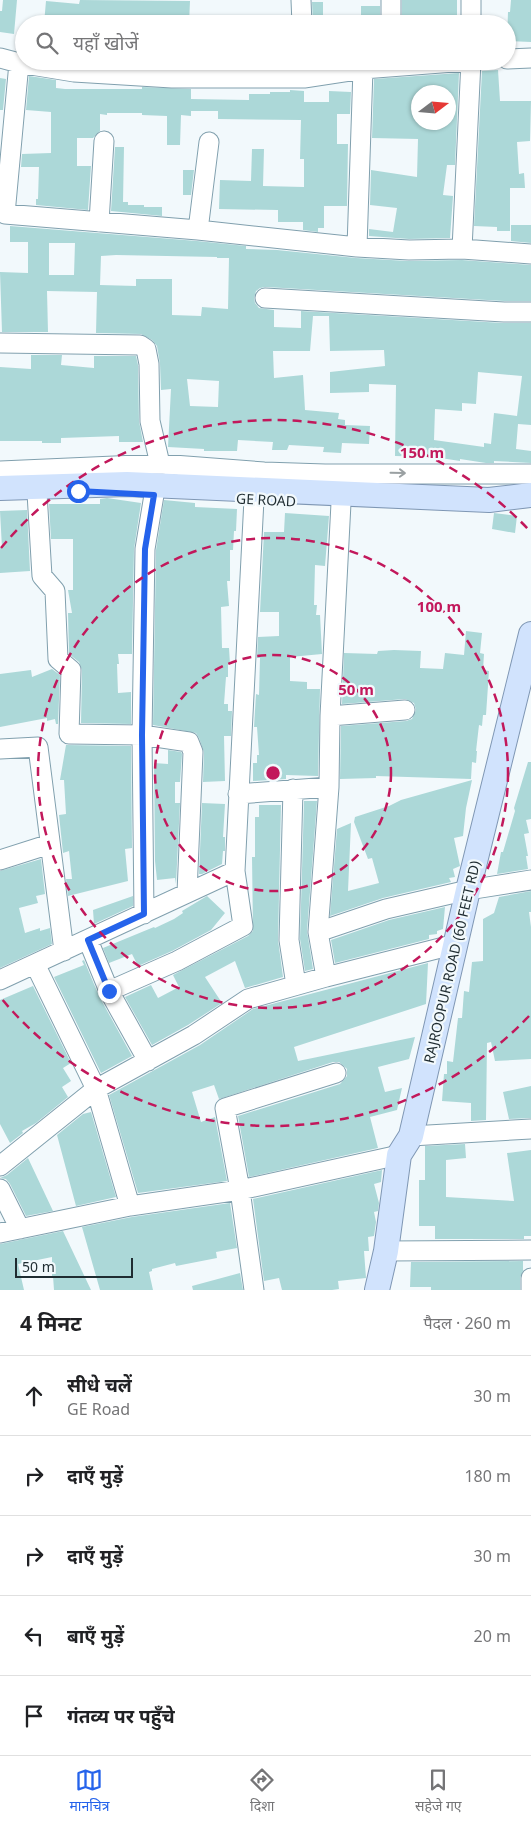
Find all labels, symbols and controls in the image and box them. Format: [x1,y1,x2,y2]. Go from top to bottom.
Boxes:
search box [15,15,516,70]
icon: search [33,29,61,57]
text: यहाँ खोजें [73,30,139,56]
north arrow [411,85,456,130]
text: 150 m [400,442,444,462]
one-way arrow [390,468,406,478]
route start [67,480,90,503]
street label: GE ROAD [235,488,297,511]
text: 100 m [417,596,461,616]
text: 50 m [338,679,374,699]
centre of rings [264,764,282,782]
street label: RAJROOPUR ROAD (60 FEET RD) [419,859,484,1065]
route end [98,980,121,1003]
scale bar [15,1255,132,1278]
text: 50 m [22,1257,55,1276]
text: 4 मिनट [20,1309,82,1337]
text: पैदल · 260 m [423,1312,511,1334]
text: सीधे चलें [67,1372,132,1398]
icon: ahead [20,1382,48,1410]
text: 30 m [474,1385,511,1407]
text: GE Road [67,1398,130,1420]
icon: right [20,1462,48,1490]
text: दाएँ मुड़ें [67,1463,123,1489]
text: 180 m [464,1465,511,1487]
icon: right [20,1542,48,1570]
text: दाएँ मुड़ें [67,1543,123,1569]
text: 30 m [474,1545,511,1567]
icon: left [20,1622,48,1650]
text: बाएँ मुड़ें [67,1623,124,1649]
text: 20 m [474,1625,511,1647]
icon: arrive [20,1702,48,1730]
text: गंतव्य पर पहुँचे [67,1703,175,1729]
tab: मानचित्र [69,1766,109,1815]
tab: दिशा [248,1766,276,1815]
tab: सहेजे गए [415,1766,462,1815]

